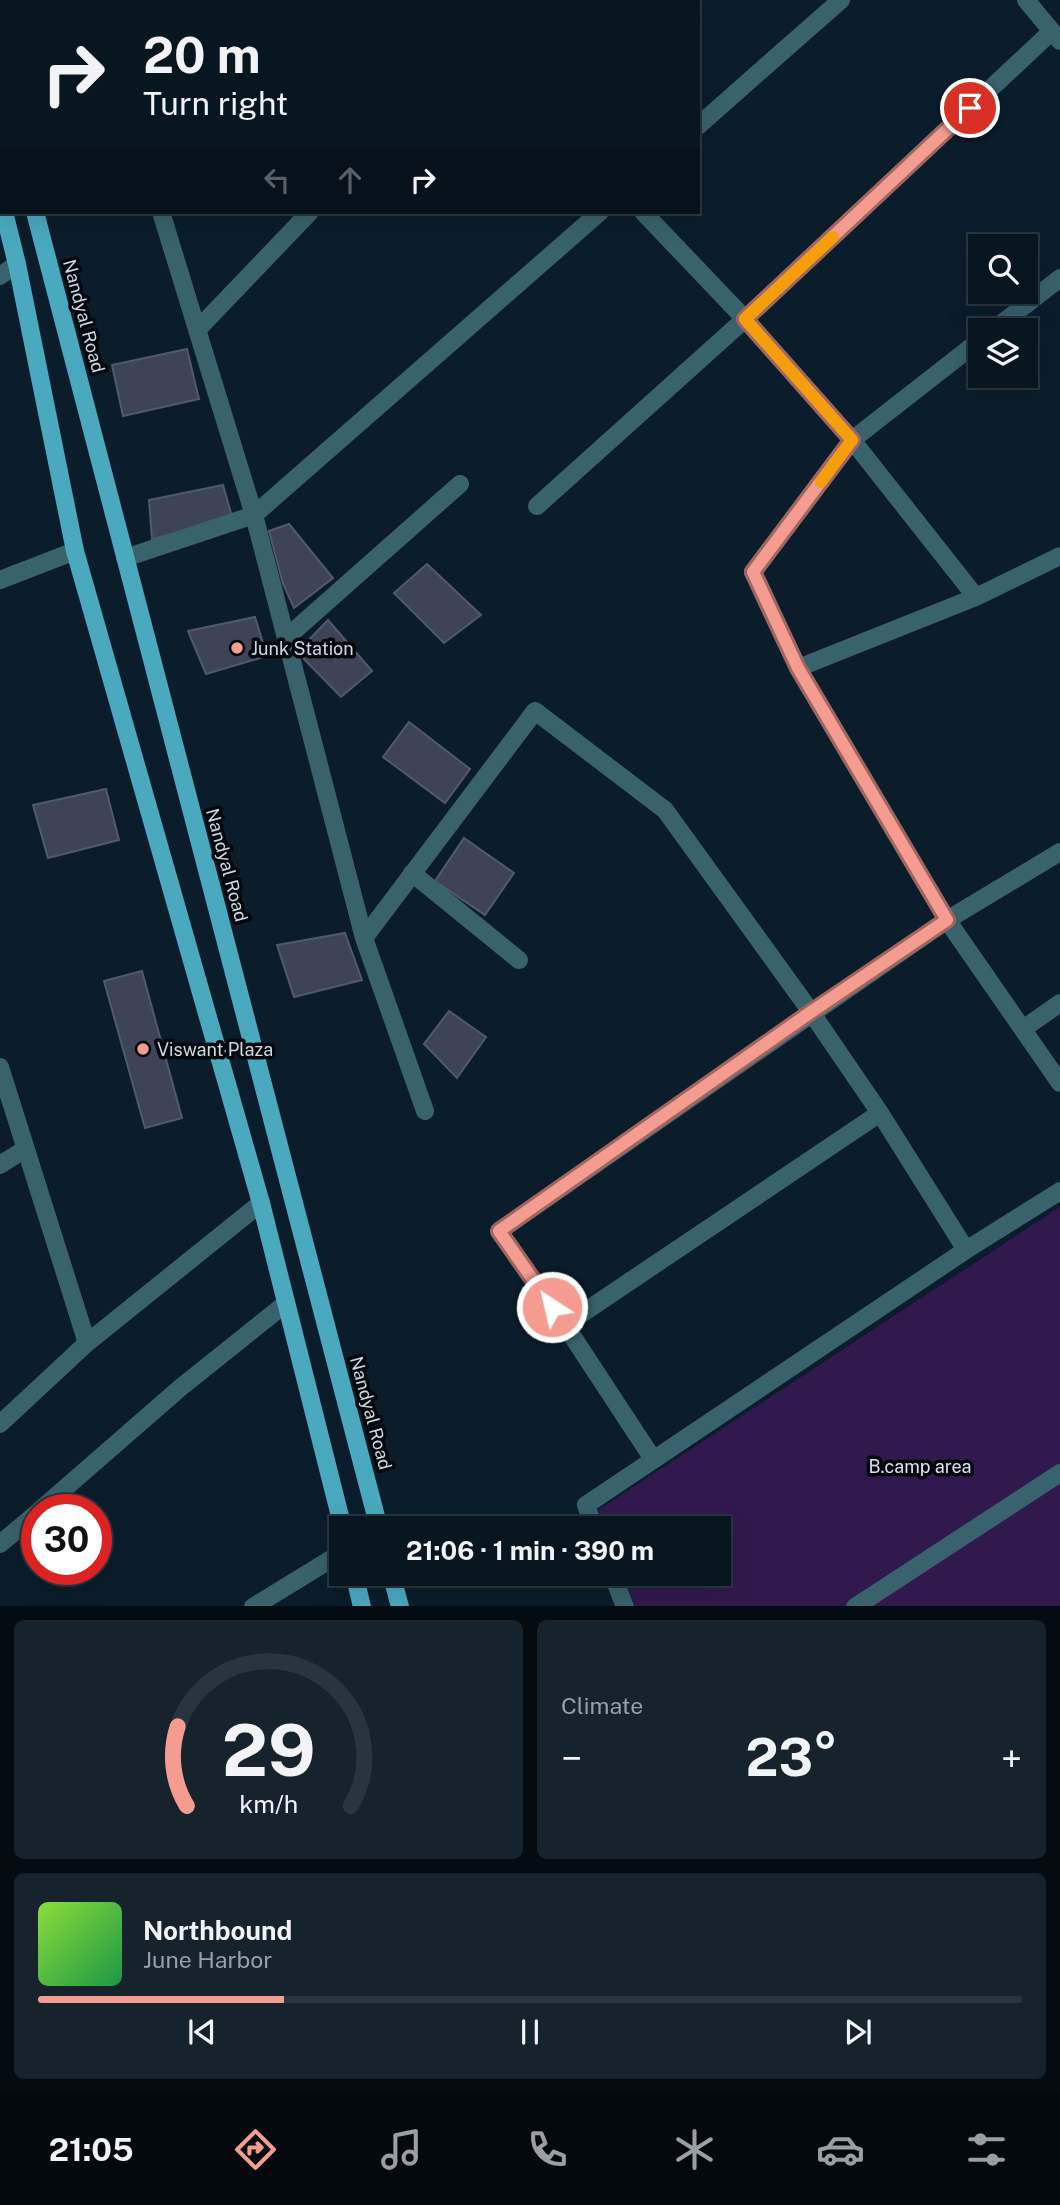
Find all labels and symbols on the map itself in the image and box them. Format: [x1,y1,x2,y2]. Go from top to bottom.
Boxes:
pin [940,78,1000,138]
street label: Nandyal Road [59,257,109,375]
place label: Junk Station [251,638,354,659]
marker: Junk Station [229,640,245,656]
street label: Nandyal Road [202,806,252,924]
place label: Viswant Plaza [157,1039,273,1060]
marker: Viswant Plaza [135,1041,151,1057]
position arrow [515,1270,589,1344]
street label: Nandyal Road [346,1354,396,1472]
park label: B.camp area [868,1456,972,1477]
speed limit sign: 30 [21,1494,112,1585]

